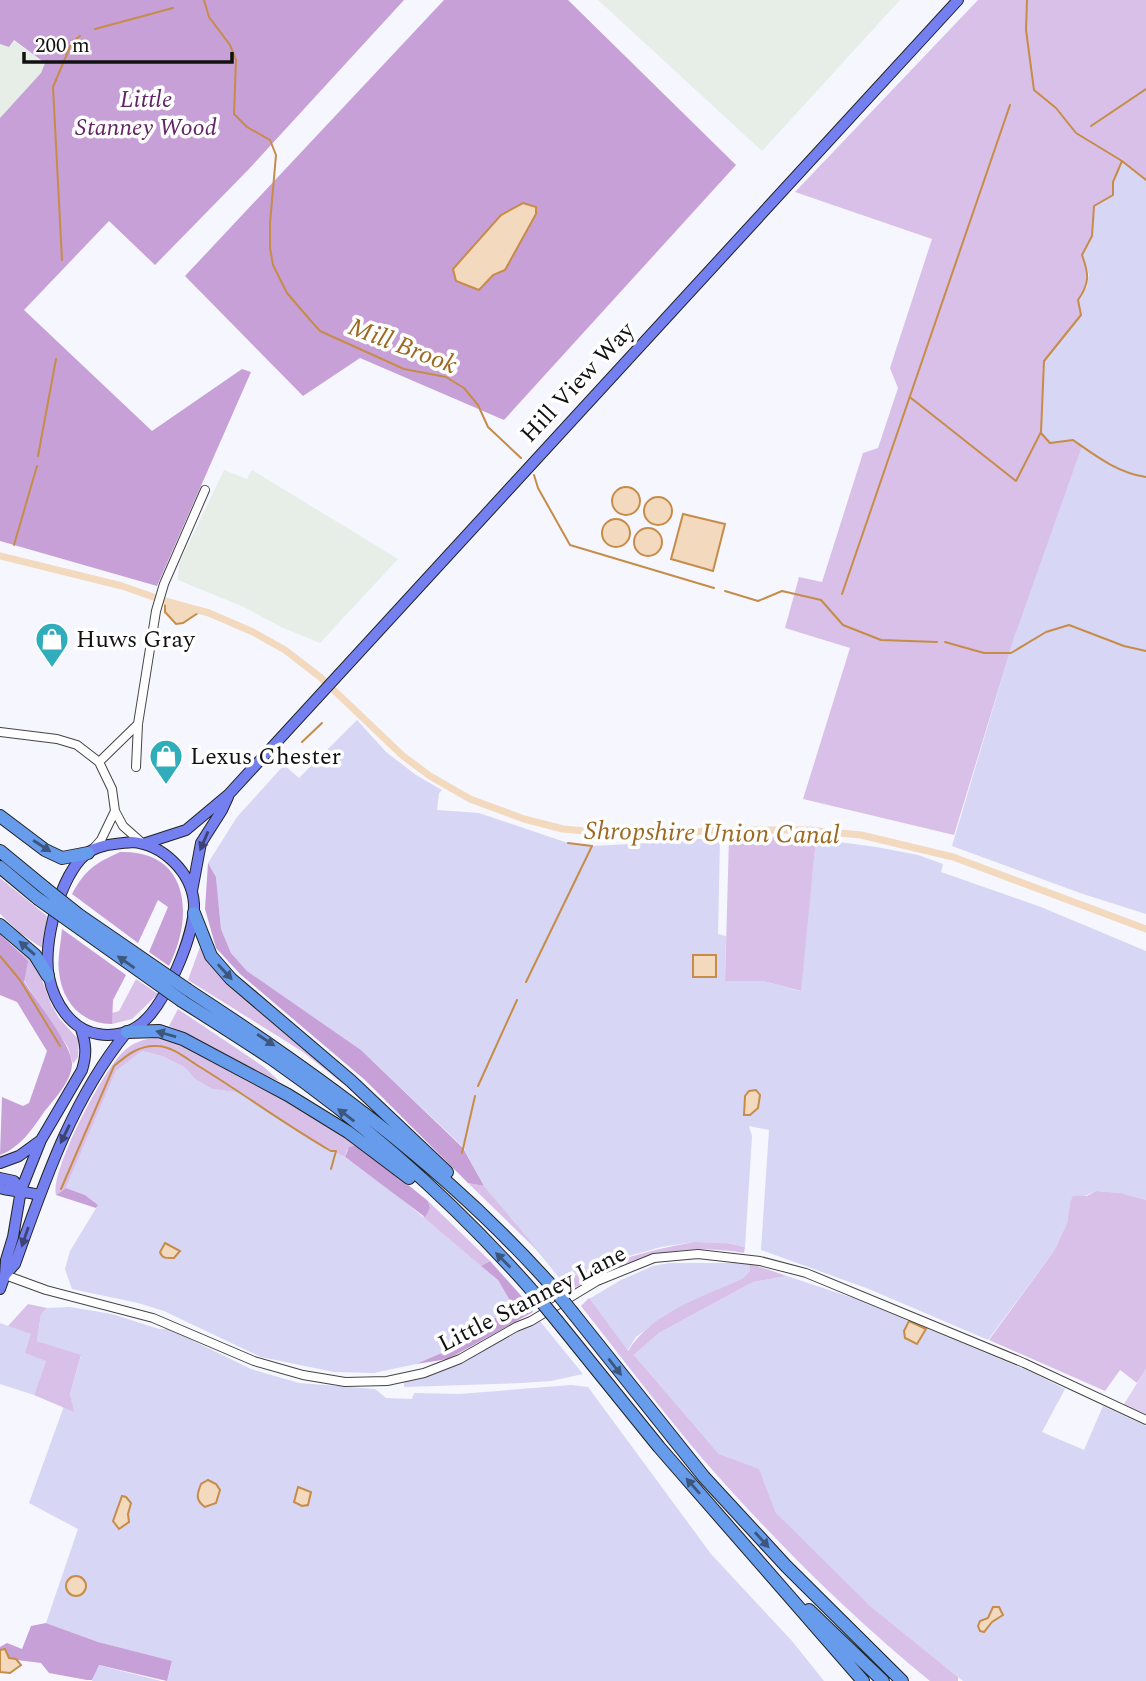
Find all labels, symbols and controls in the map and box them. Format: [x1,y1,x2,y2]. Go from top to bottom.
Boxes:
scale bar [24,21,233,65]
text: 200 m [35,30,90,62]
park label: Little Stanney Wood [75,82,217,146]
water label: Mill Brook [342,307,463,385]
street label: Hill View Way [512,313,644,451]
shop icon: Huws Gray [33,620,71,669]
place label: Huws Gray [76,622,196,658]
shop icon: Lexus Chester [147,737,185,786]
place label: Lexus Chester [190,739,341,775]
water label: Shropshire Union Canal [584,811,840,855]
one-way arrow [198,831,210,851]
one-way arrow [32,840,51,853]
one-way arrow [18,941,35,956]
one-way arrow [116,956,136,969]
one-way arrow [217,963,233,981]
one-way arrow [155,1028,177,1039]
one-way arrow [256,1034,275,1047]
one-way arrow [337,1108,355,1122]
one-way arrow [59,1124,71,1144]
one-way arrow [19,1226,30,1247]
street label: Little Stanney Lane [432,1236,633,1362]
one-way arrow [495,1252,511,1269]
one-way arrow [608,1357,623,1375]
one-way arrow [686,1478,701,1495]
one-way arrow [754,1531,770,1548]

